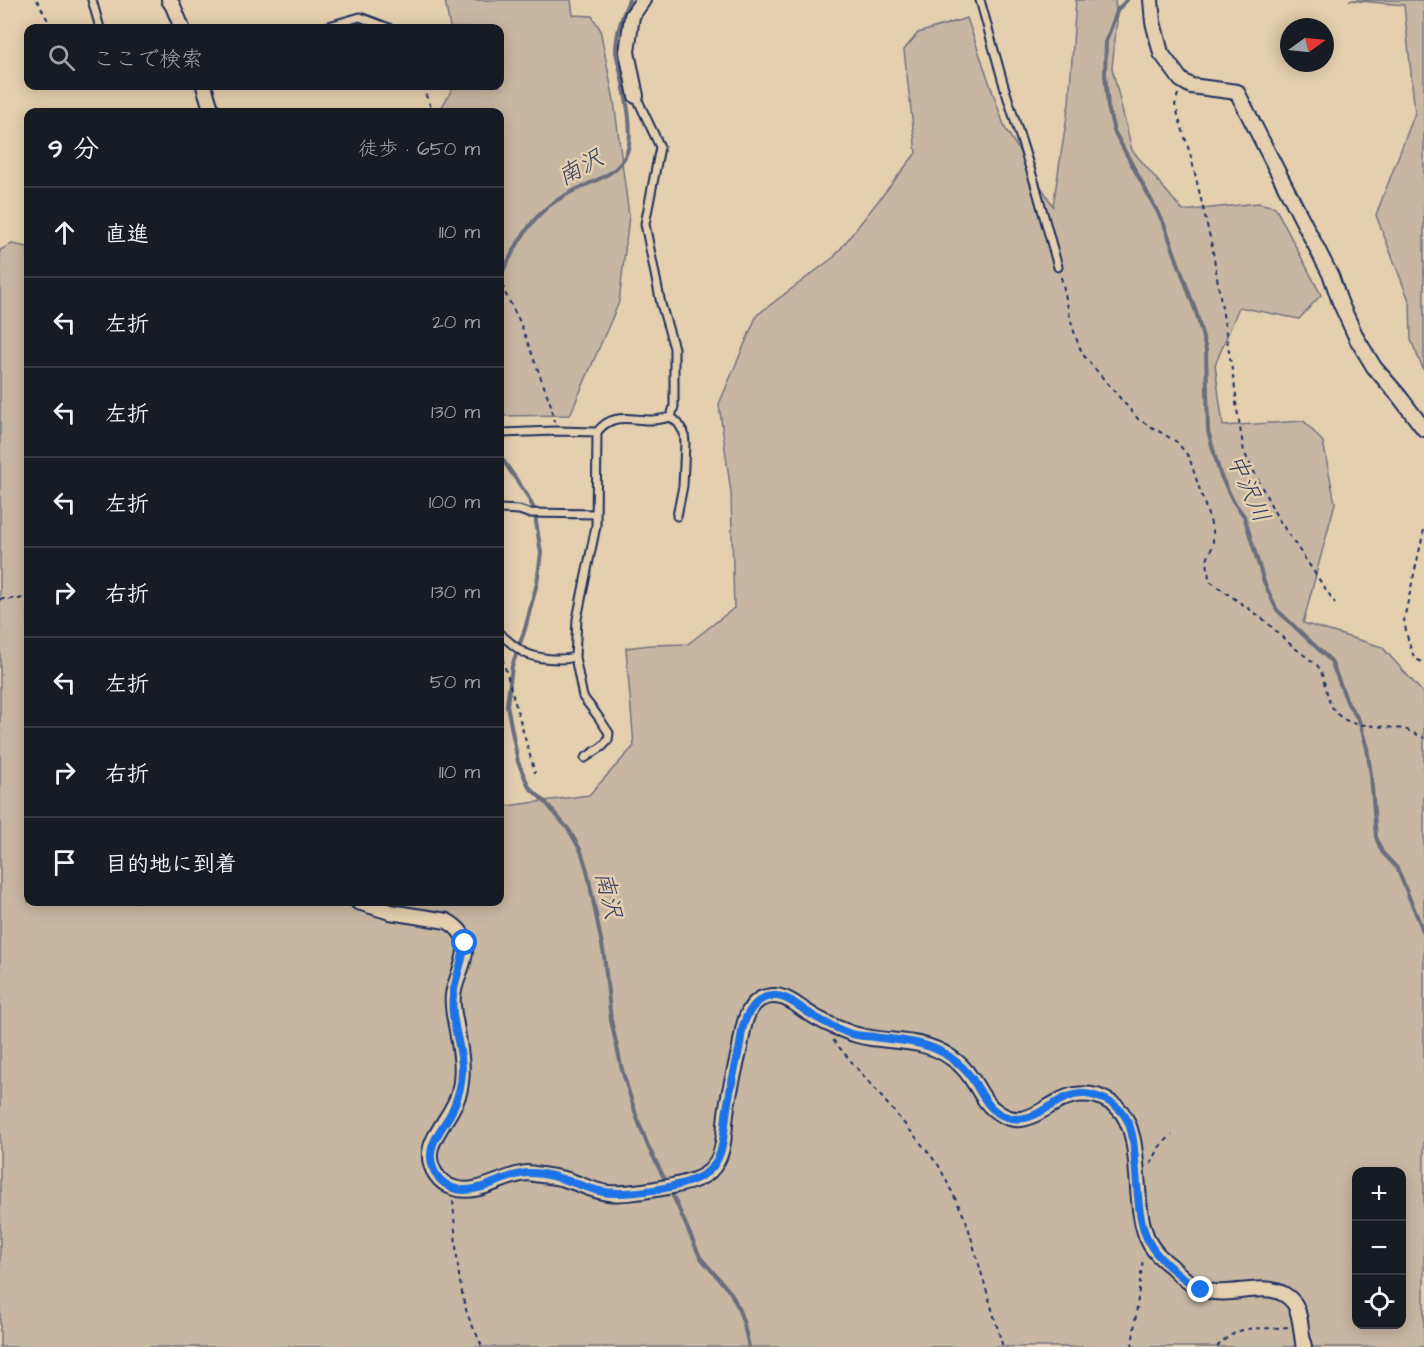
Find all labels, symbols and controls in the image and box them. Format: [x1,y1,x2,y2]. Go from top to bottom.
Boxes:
north arrow [1280,18,1334,72]
search box [24,24,504,90]
icon: search [45,41,78,74]
text: ここで検索 [93,44,203,75]
text: 9 分 [48,131,99,167]
text: 徒歩 · 650 m [358,135,480,163]
water label: 南沢 [551,141,611,194]
icon: ahead [48,216,81,249]
text: 110 m [439,218,480,246]
text: 直進 [105,219,149,250]
icon: left [48,306,81,339]
text: 20 m [432,308,480,336]
text: 左折 [105,309,149,340]
icon: left [48,396,81,429]
text: 130 m [431,398,480,426]
text: 左折 [105,399,149,430]
water label: 中沢川 [1218,449,1278,528]
icon: left [48,486,81,519]
text: 100 m [429,488,480,516]
text: 左折 [105,489,149,520]
icon: right [48,576,81,609]
text: 130 m [431,578,480,606]
text: 右折 [105,579,149,610]
icon: left [48,666,81,699]
text: 50 m [430,668,480,696]
text: 左折 [105,669,149,700]
icon: right [48,756,81,789]
text: 110 m [439,758,480,786]
text: 右折 [105,759,149,790]
icon: arrive [48,846,81,879]
text: 目的地に到着 [105,849,237,880]
water label: 南沢 [586,868,630,923]
route start [451,929,477,955]
map controls [1352,1167,1406,1329]
button: + [1352,1167,1406,1221]
button: − [1352,1221,1406,1275]
button: locate [1352,1275,1406,1329]
route end [1187,1276,1213,1302]

